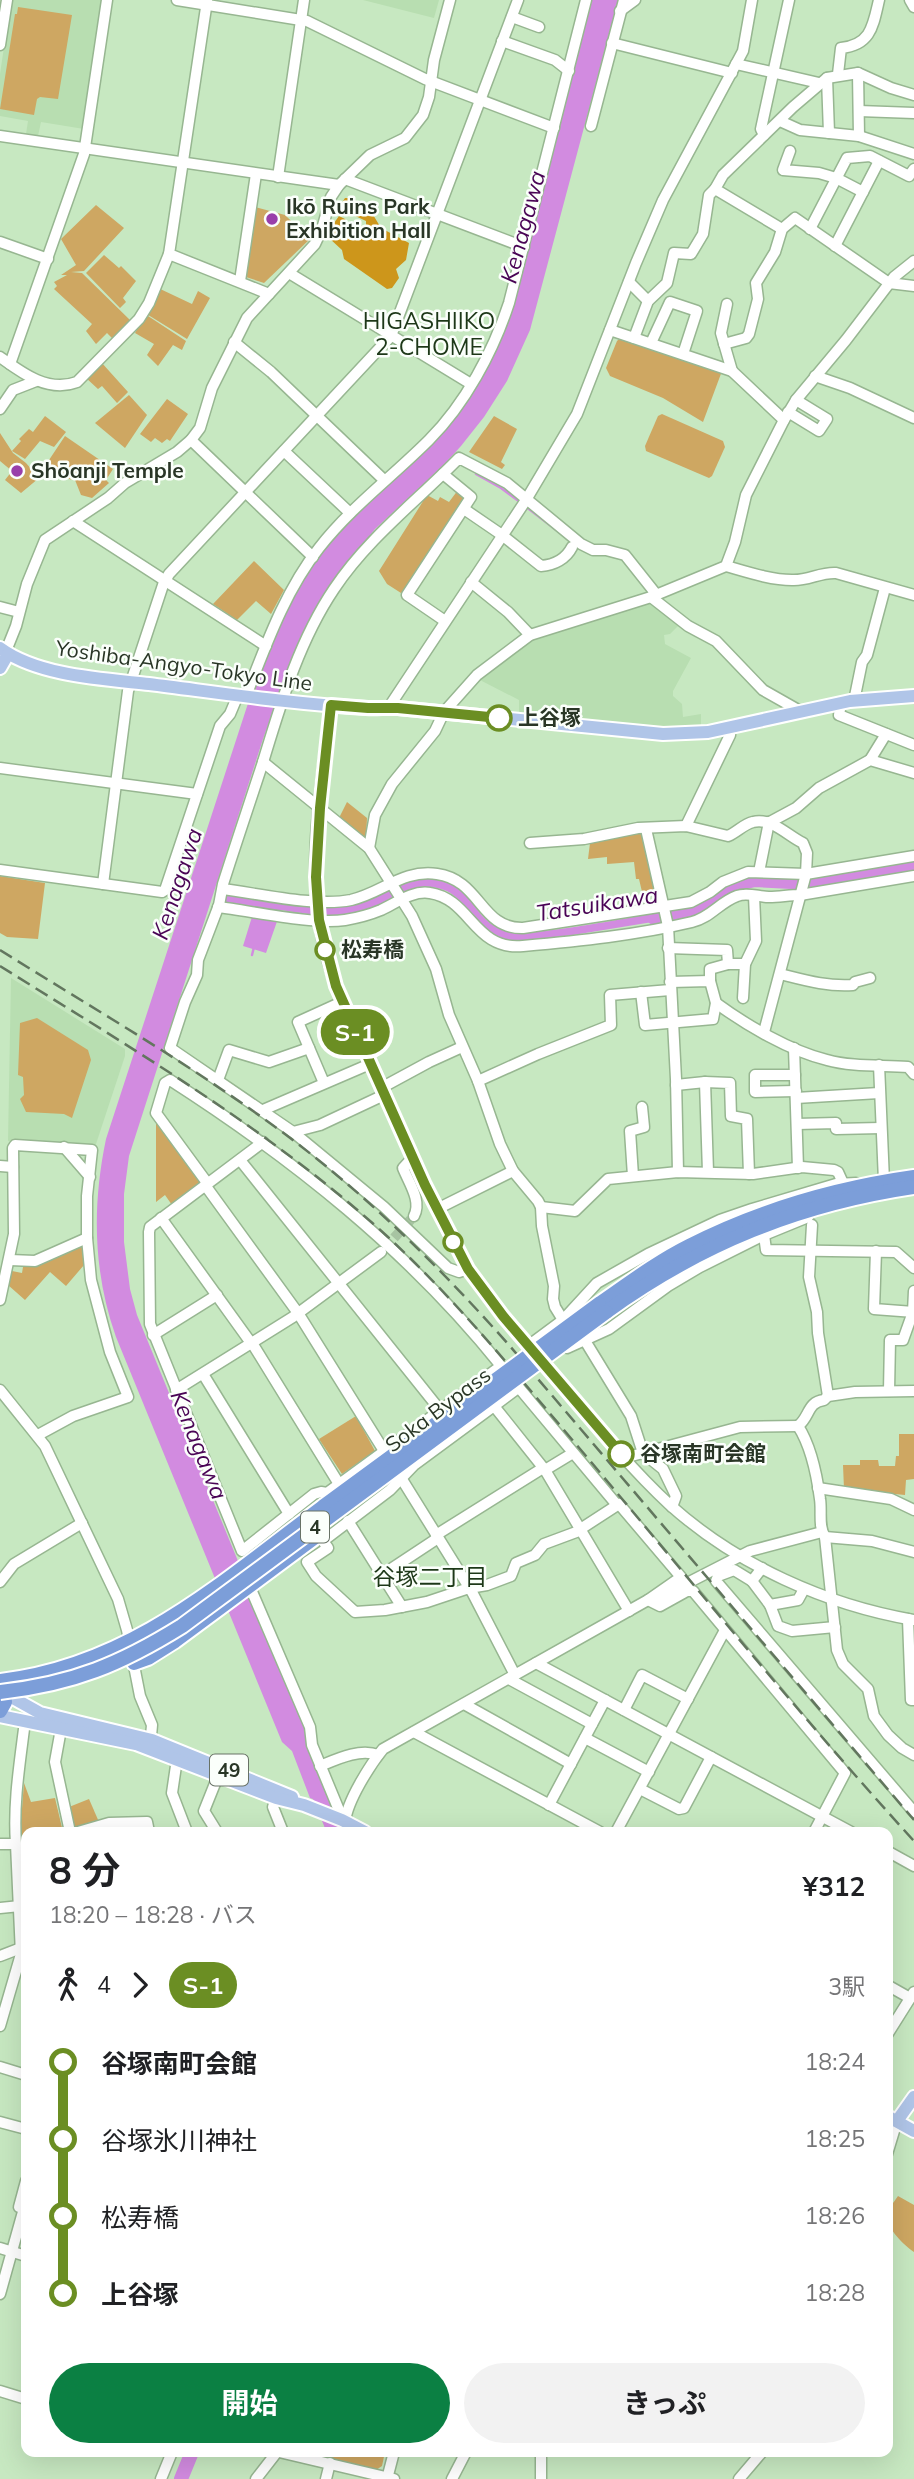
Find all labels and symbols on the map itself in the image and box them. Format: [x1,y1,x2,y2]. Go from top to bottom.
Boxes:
water label: Kenagawa [494,167,551,286]
place label: Ikō Ruins Park Exhibition Hall [286,193,431,243]
marker: Ikō Ruins Park Exhibition Hall [264,211,280,227]
district label: HIGASHIIKO 2-CHOME [363,306,495,361]
place label: Shōanji Temple [31,457,184,483]
marker: Shōanji Temple [9,463,25,479]
street label: Yoshiba-Angyo-Tokyo Line [53,634,314,696]
place label: 上谷塚 [518,704,581,730]
marker: 上谷塚 [486,705,512,731]
water label: Kenagawa [145,824,208,943]
water label: Tatsuikawa [534,880,660,927]
place label: 松寿橋 [341,936,404,962]
marker: 松寿橋 [315,940,335,960]
line badge: S-1 [315,1009,395,1055]
unlabelled marker [443,1232,463,1252]
street label: Soka Bypass [380,1361,495,1457]
water label: Kenagawa [164,1386,235,1504]
place label: 谷塚南町会館 [640,1440,766,1466]
marker: 谷塚南町会館 [608,1441,634,1467]
road number: 4 [301,1512,329,1542]
district label: 谷塚二丁目 [373,1562,488,1591]
road number: 49 [210,1754,248,1786]

